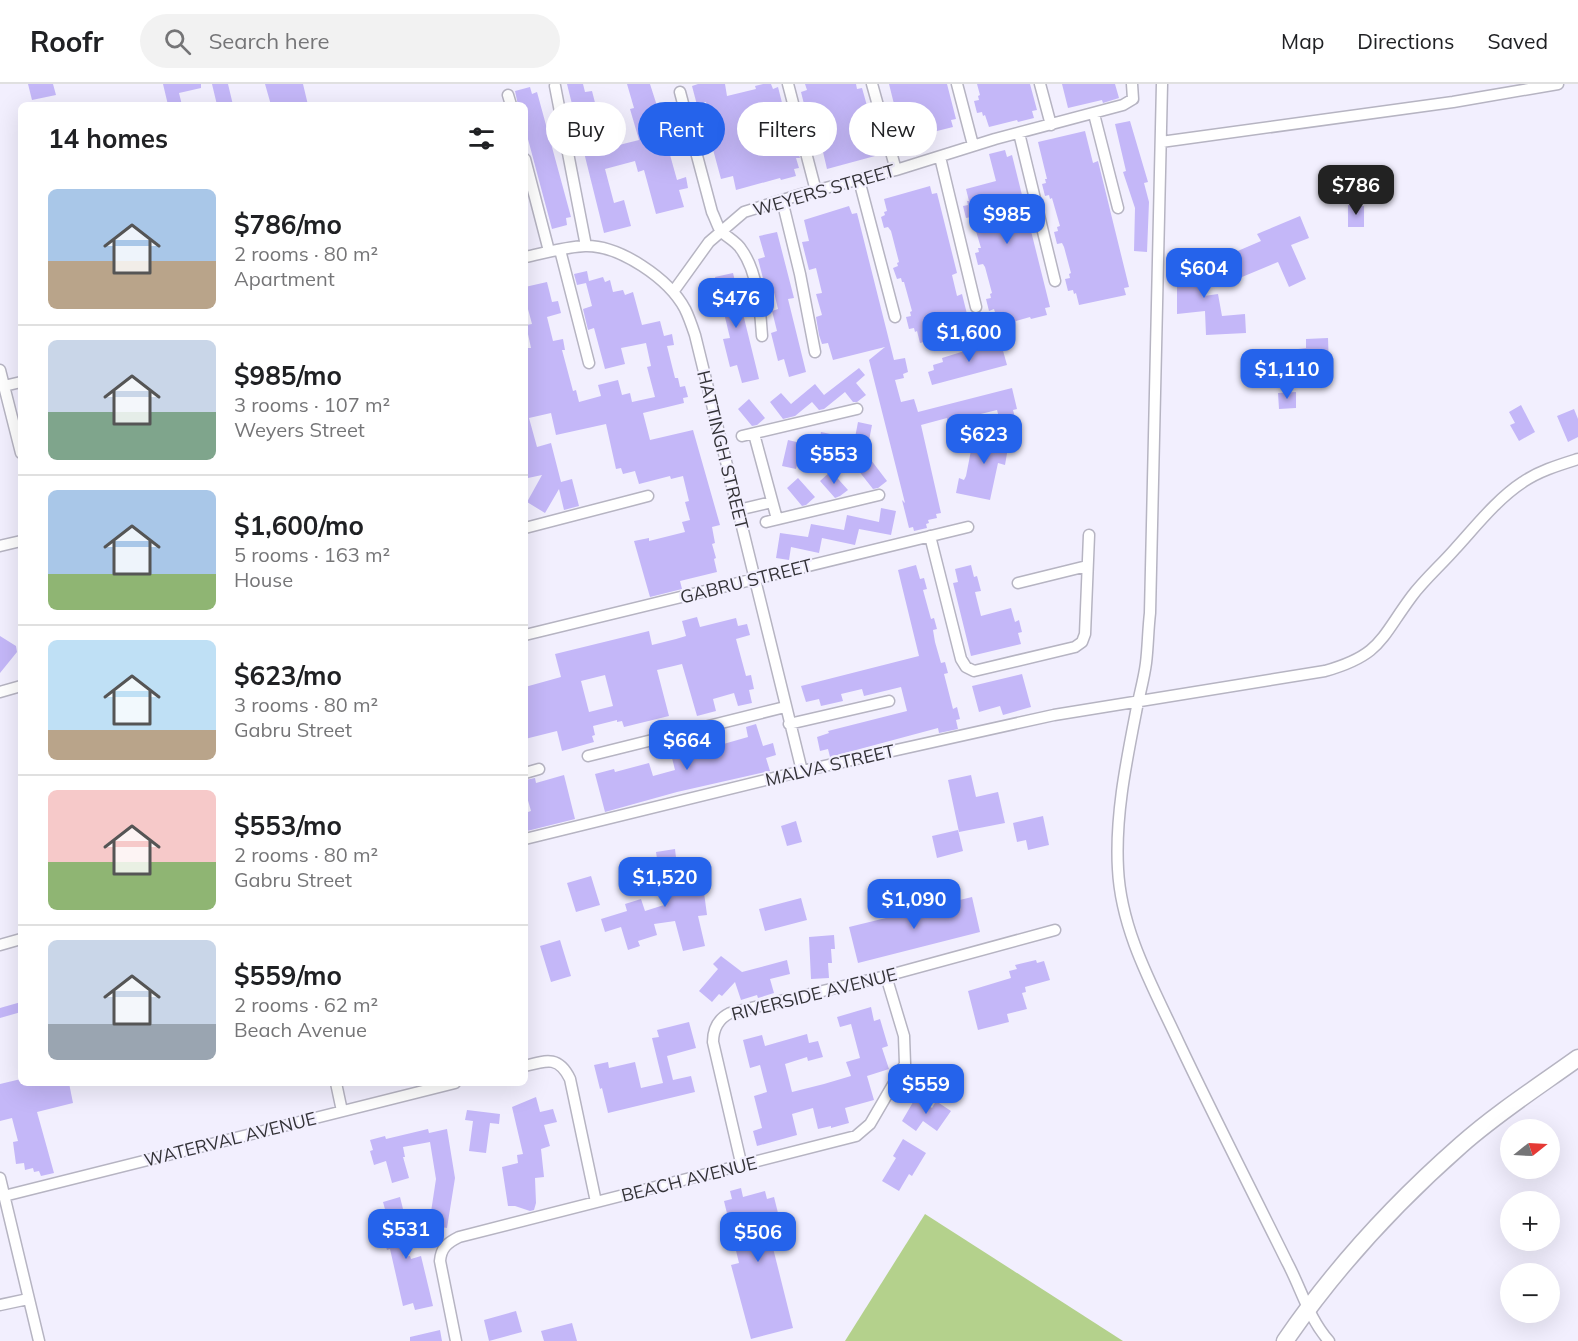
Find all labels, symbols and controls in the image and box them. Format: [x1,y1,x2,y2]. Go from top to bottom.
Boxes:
search box [140,14,560,68]
text: Roofr [30,24,104,59]
icon: search [161,25,194,58]
text: Search here [209,27,330,55]
text: Map [1281,28,1324,54]
text: Directions [1357,28,1454,54]
text: Saved [1487,28,1548,54]
chip: Buy [546,102,626,156]
chip: Rent [638,102,725,156]
chip: Filters [737,102,837,156]
chip: New [849,102,937,156]
text: 14 homes [48,122,168,155]
icon: filters [465,122,498,155]
street label: WEYERS STREET [750,159,898,221]
pin: $786 [1320,165,1392,216]
text: $786 [1332,172,1380,197]
pin: $985 [971,194,1043,245]
text: $985 [983,201,1031,226]
text: $786/mo [234,208,342,241]
icon: home [96,213,168,285]
text: 2 rooms · 80 m² [234,241,378,266]
pin: $604 [1168,248,1240,299]
text: $604 [1180,255,1228,280]
text: Apartment [234,266,335,291]
pin: $476 [700,278,772,329]
text: $476 [712,285,760,310]
pin: $1,600 [920,312,1018,363]
text: $1,600 [937,319,1001,344]
pin: $1,110 [1238,349,1336,400]
text: $1,110 [1255,356,1319,381]
text: $985/mo [234,359,342,392]
icon: home [96,364,168,436]
street label: HATTINGH STREET [692,368,754,532]
text: 3 rooms · 107 m² [234,392,390,417]
pin: $623 [948,414,1020,465]
text: Weyers Street [234,417,365,442]
text: $623 [960,421,1008,446]
pin: $553 [798,434,870,485]
text: $553 [810,441,858,466]
text: $1,600/mo [234,509,364,542]
icon: home [96,514,168,586]
text: 5 rooms · 163 m² [234,542,390,567]
street label: GABRU STREET [678,553,814,608]
text: House [234,567,293,592]
text: $623/mo [234,659,342,692]
icon: home [96,664,168,736]
text: 3 rooms · 80 m² [234,692,378,717]
text: Gabru Street [234,717,352,742]
pin: $664 [651,720,723,771]
text: $664 [663,727,711,752]
street label: MALVA STREET [763,739,897,791]
text: $553/mo [234,809,342,842]
icon: home [96,814,168,886]
text: 2 rooms · 80 m² [234,842,378,867]
pin: $1,520 [616,857,714,908]
text: $1,520 [633,864,697,889]
text: Gabru Street [234,867,352,892]
pin: $1,090 [865,879,963,930]
text: $1,090 [882,886,946,911]
text: $559/mo [234,959,342,992]
street label: RIVERSIDE AVENUE [729,962,899,1026]
icon: home [96,964,168,1036]
text: 2 rooms · 62 m² [234,992,378,1017]
text: Beach Avenue [234,1017,367,1042]
pin: $559 [890,1064,962,1115]
text: $559 [902,1071,950,1096]
street label: WATERVAL AVENUE [142,1106,318,1172]
north arrow [1500,1119,1560,1179]
map controls [1500,1119,1560,1323]
street label: BEACH AVENUE [619,1151,759,1207]
button: + [1500,1191,1560,1251]
pin: $531 [370,1209,442,1260]
pin: $506 [722,1212,794,1263]
text: $531 [382,1216,430,1241]
text: $506 [734,1219,782,1244]
button: − [1500,1263,1560,1323]

